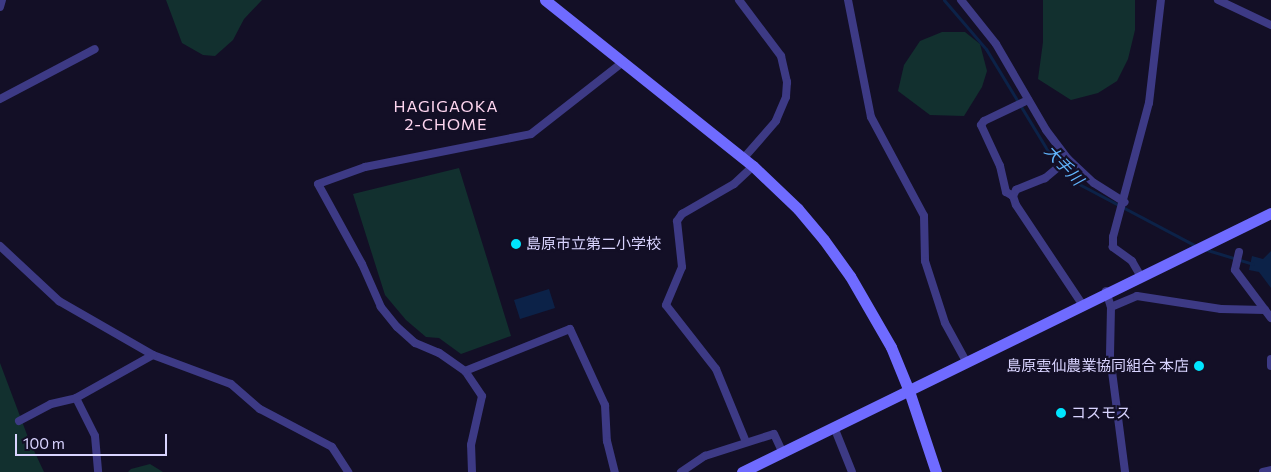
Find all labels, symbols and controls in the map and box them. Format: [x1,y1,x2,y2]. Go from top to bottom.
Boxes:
district label: HAGIGAOKA 2-CHOME [392,96,500,134]
water label: 大手川 [1041,141,1087,189]
place label: 島原市立第二小学校 [526,235,661,253]
marker: 島原市立第二小学校 [510,238,522,250]
place label: 島原雲仙農業協同組合 本店 [1006,357,1189,375]
marker: 島原雲仙農業協同組合 本店 [1193,360,1205,372]
place label: コスモス [1071,404,1131,422]
marker: コスモス [1055,407,1067,419]
scale bar [18,424,170,456]
text: 100 m [23,434,65,452]

